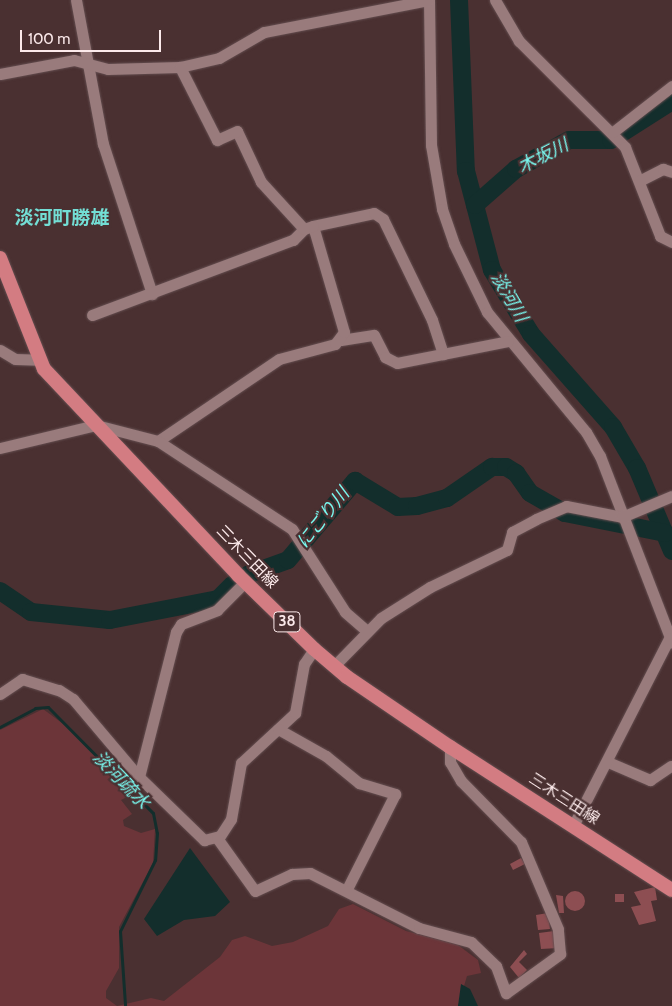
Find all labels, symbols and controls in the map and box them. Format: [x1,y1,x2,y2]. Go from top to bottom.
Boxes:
scale bar [22,20,164,52]
text: 100 m [28,30,70,48]
water label: 木坂川 [514,134,572,178]
district label: 淡河町勝雄 [15,207,109,229]
water label: 淡河川 [486,268,532,326]
water label: にごり川 [292,483,354,553]
street label: 三木三田線 [212,522,282,592]
road number: 38 [273,610,301,634]
water label: 淡河疏水 [88,747,154,813]
street label: 三木三田線 [525,769,603,829]

